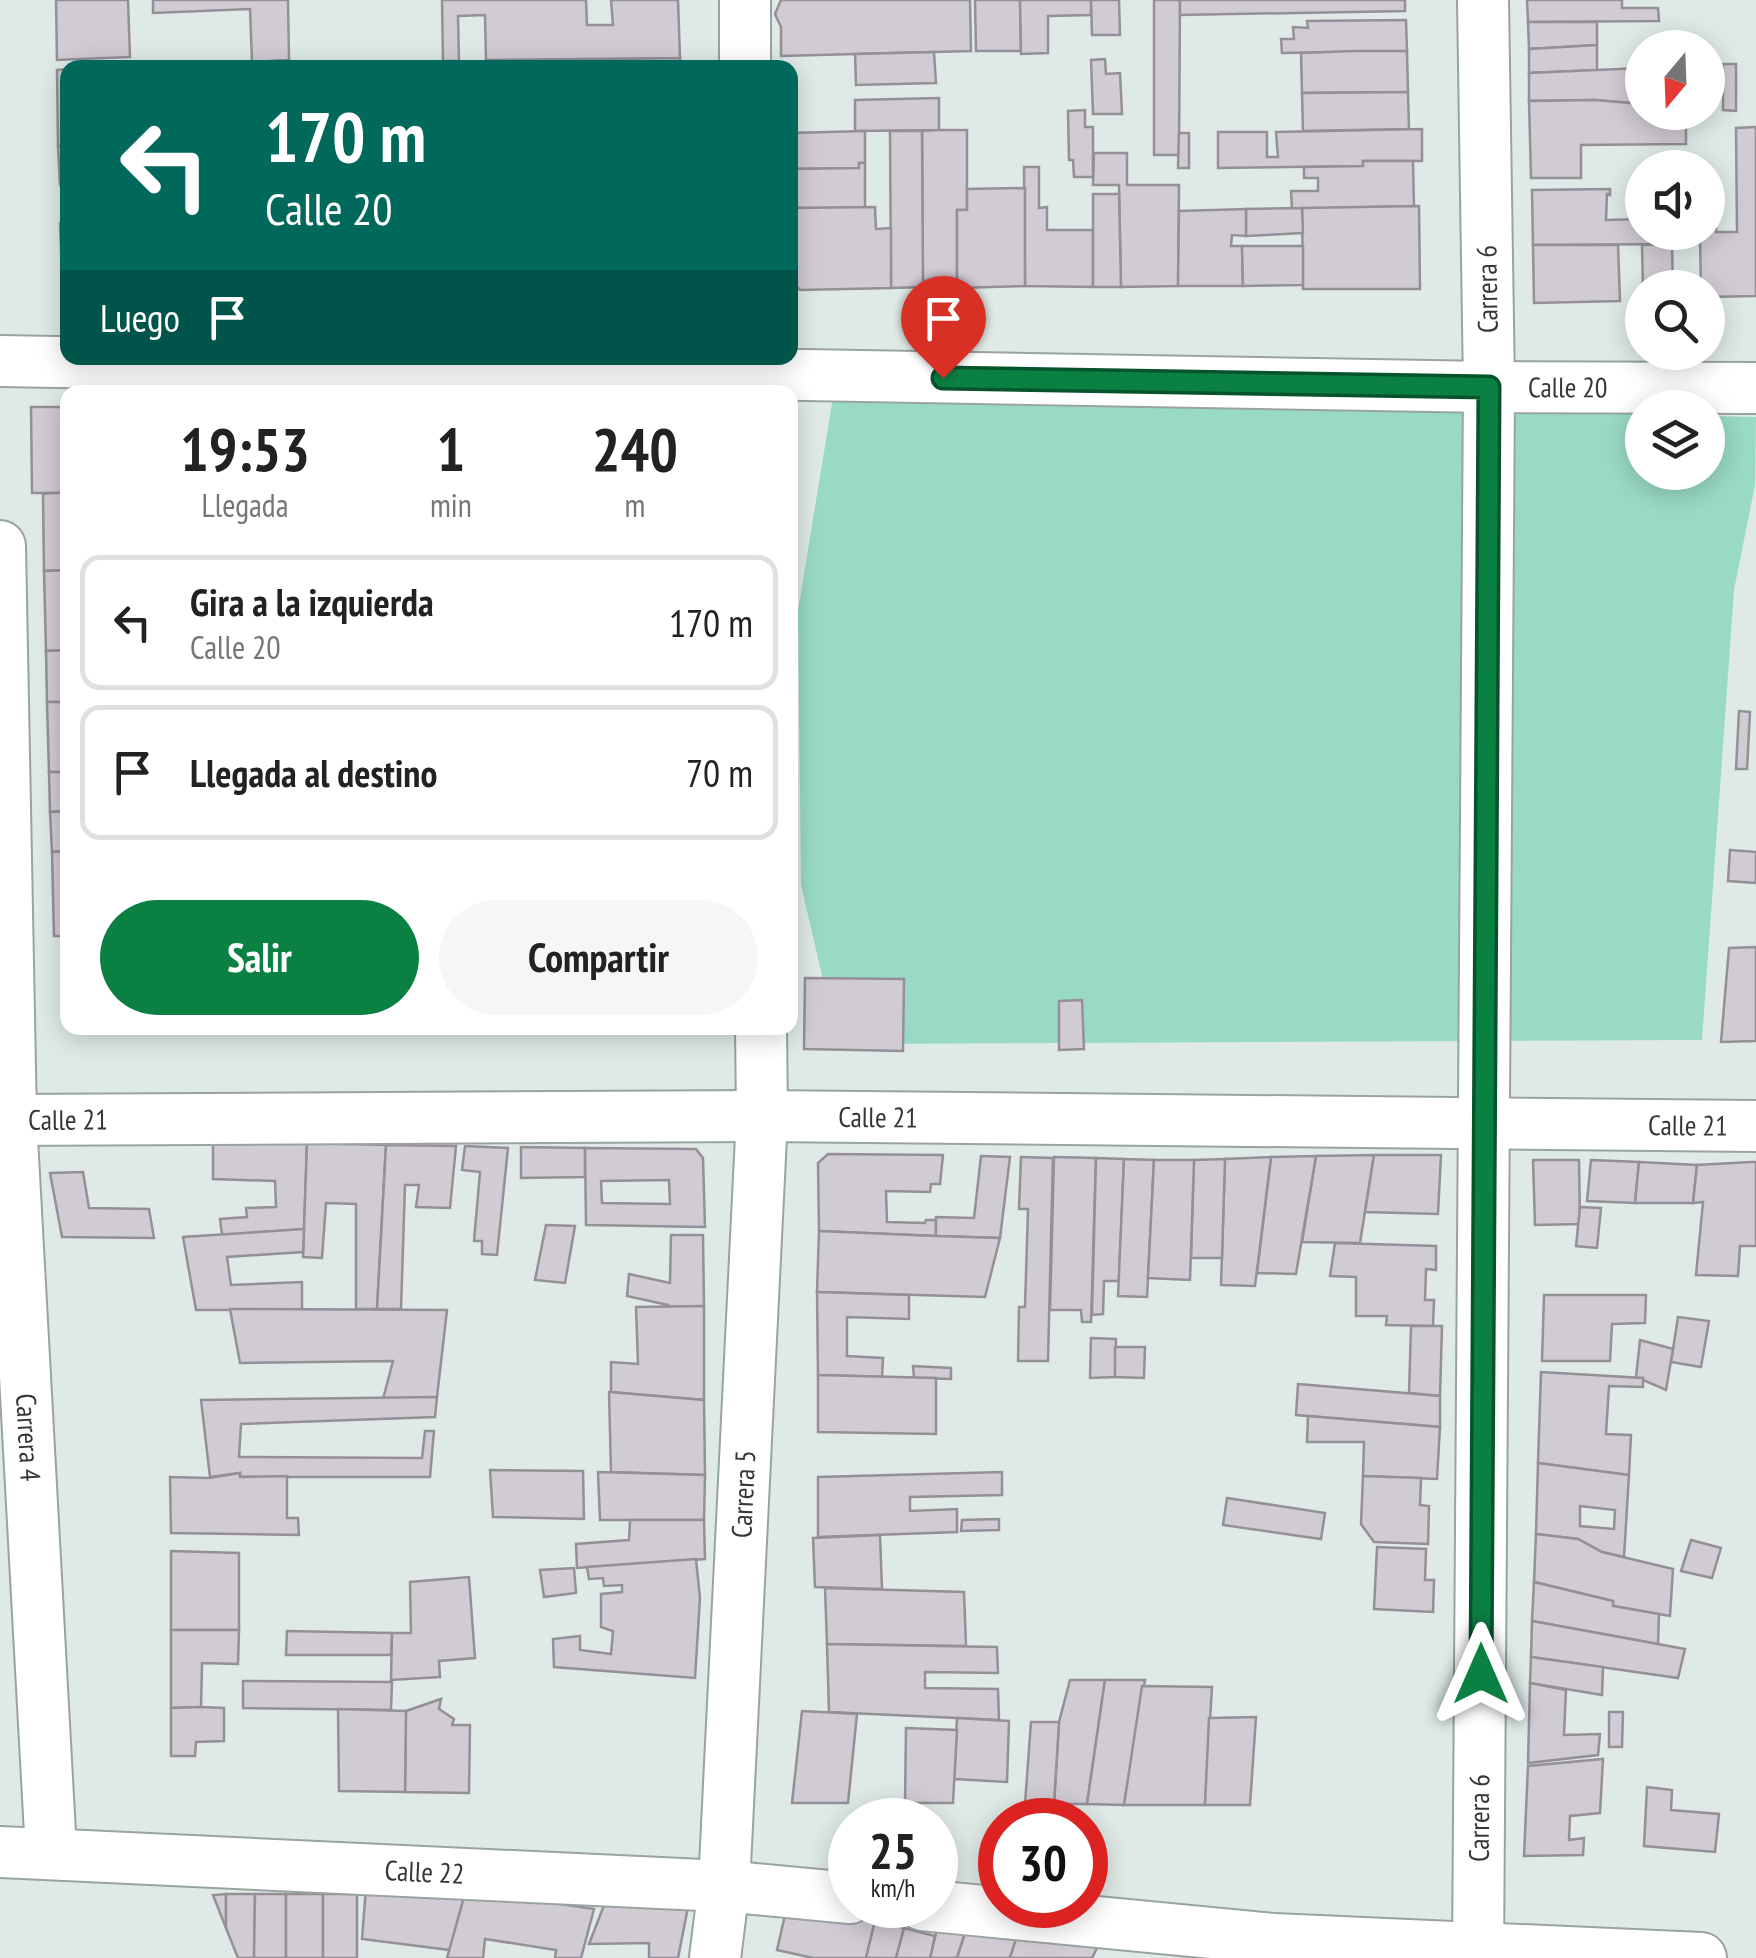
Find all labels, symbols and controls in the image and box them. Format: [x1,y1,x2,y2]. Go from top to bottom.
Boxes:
north arrow [1625,30,1725,130]
map controls [1625,30,1725,490]
text: 170 m [265,91,426,181]
icon: left [100,100,230,230]
button: sound [1625,150,1725,250]
text: Calle 20 [265,179,393,237]
street label: Carrera 6 [1467,245,1506,333]
button: search [1625,270,1725,370]
pin [901,276,986,379]
icon: arrive [200,290,255,345]
icon: arrive [916,291,971,346]
text: Luego [100,293,180,342]
street label: Calle 20 [1528,368,1608,405]
button: layers [1625,390,1725,490]
text: 19:53 [180,410,310,488]
text: 1 [437,410,465,488]
text: 240 [592,410,678,488]
text: Llegada [201,484,288,526]
text: min [430,484,472,526]
text: m [624,484,645,526]
text: Gira a la izquierda [190,577,434,626]
icon: left [105,595,160,650]
text: 170 m [669,598,753,647]
text: Calle 20 [190,626,281,668]
icon: arrive [105,745,160,800]
text: Llegada al destino [190,748,437,797]
text: 70 m [686,748,753,797]
button: Salir [100,900,419,1015]
button: Compartir [439,900,758,1015]
street label: Calle 21 [838,1098,918,1136]
street label: Calle 21 [28,1100,108,1138]
street label: Calle 21 [1648,1106,1728,1144]
street label: Carrera 4 [8,1392,50,1483]
street label: Carrera 5 [722,1449,763,1539]
position arrow [1429,1622,1533,1726]
street label: Carrera 6 [1460,1774,1497,1862]
speed limit sign: 30 [978,1798,1108,1928]
text: 25 [869,1818,917,1883]
street label: Calle 22 [384,1851,465,1892]
text: km/h [871,1872,915,1904]

